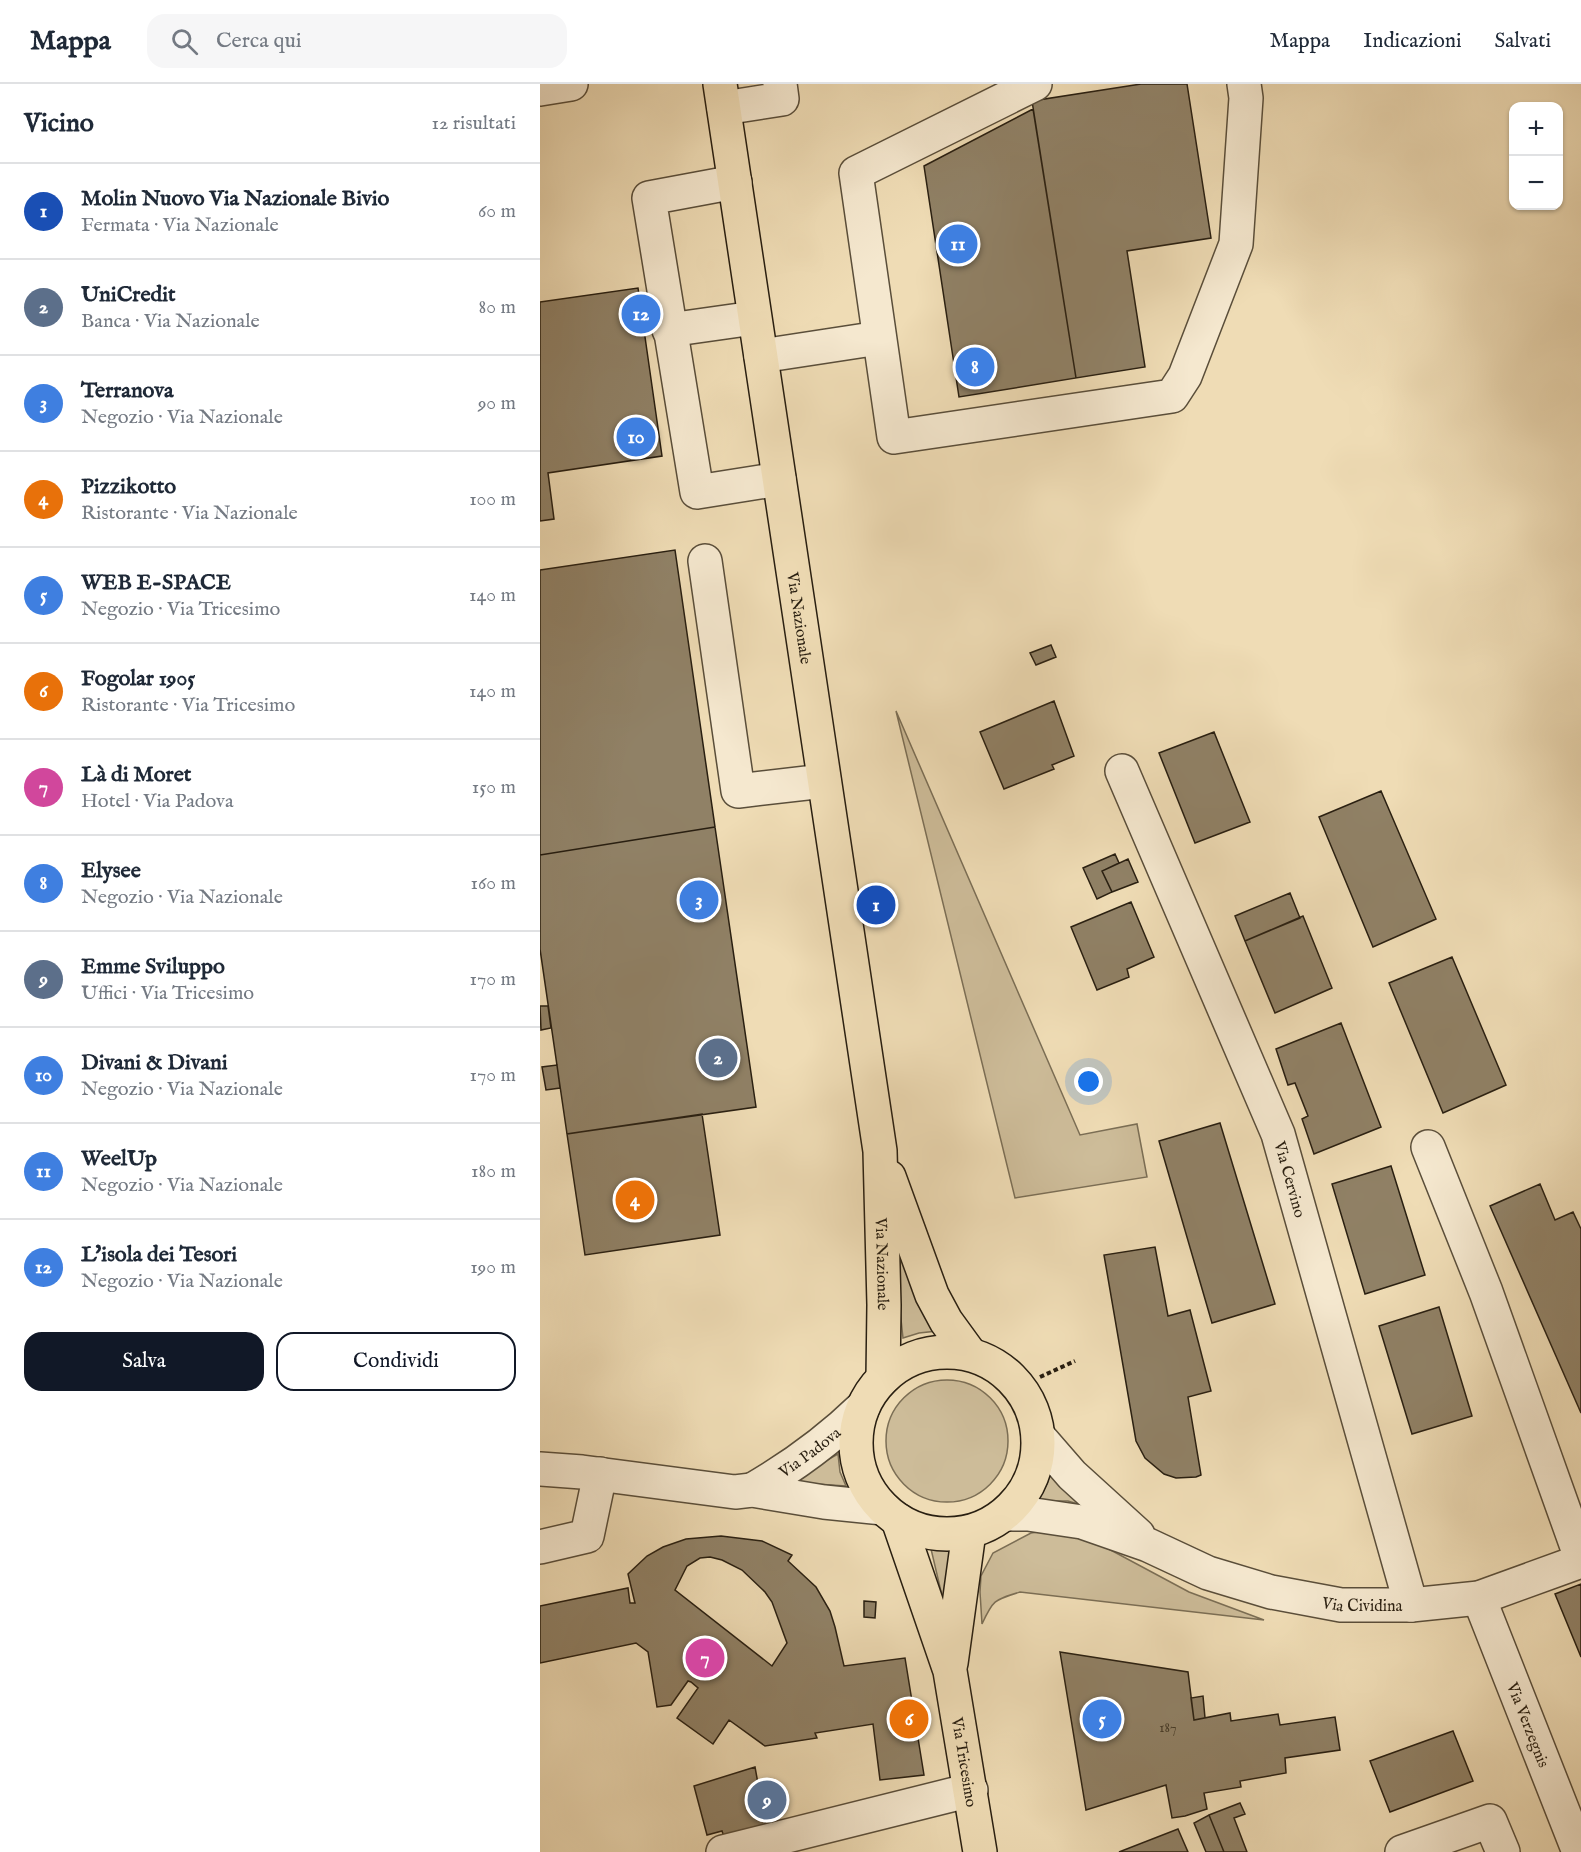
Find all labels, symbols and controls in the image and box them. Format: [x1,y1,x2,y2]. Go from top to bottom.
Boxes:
search box [147,14,567,68]
text: Mappa [30,24,111,59]
icon: search [168,25,201,58]
text: Cerca qui [216,27,302,55]
text: Mappa [1270,28,1330,55]
text: Indicazioni [1363,28,1462,55]
text: Salvati [1495,28,1551,55]
map controls [1509,102,1563,210]
button: + [1509,102,1563,156]
text: Vicino [24,107,94,140]
text: 12 risultati [431,111,516,136]
button: − [1509,156,1563,210]
text: Molin Nuovo Via Nazionale Bivio [81,185,389,213]
text: 1 [40,199,47,224]
text: 60 m [478,199,516,224]
text: Fermata · Via Nazionale [81,213,279,238]
pin: 11 [938,222,978,266]
text: UniCredit [81,281,176,309]
pin: 12 [622,292,660,336]
text: 2 [39,295,48,320]
text: 80 m [479,295,516,320]
text: Banca · Via Nazionale [81,309,260,334]
pin: 8 [956,344,994,390]
text: Terranova [81,377,173,405]
text: 3 [40,391,47,416]
text: 90 m [478,391,516,416]
text: Negozio · Via Nazionale [81,405,283,430]
pin: 10 [616,414,656,460]
text: Pizzikotto [81,473,176,501]
text: 4 [39,487,48,512]
text: 100 m [469,487,516,512]
text: Ristorante · Via Nazionale [81,501,298,526]
text: WEB E-SPACE [81,569,231,597]
street label: Via Nazionale [781,570,815,666]
text: 5 [40,583,47,608]
text: 140 m [469,583,516,608]
text: Negozio · Via Tricesimo [81,597,280,622]
text: Fogolar 1905 [81,665,195,693]
text: 6 [39,679,48,704]
text: 140 m [469,679,516,704]
text: Ristorante · Via Tricesimo [81,693,295,718]
text: Là di Moret [81,761,191,789]
text: 7 [39,775,48,800]
text: 150 m [472,775,516,800]
text: Hotel · Via Padova [81,789,234,814]
text: Elysee [81,857,141,885]
text: 8 [40,871,47,896]
text: 160 m [470,871,516,896]
pin: 3 [680,878,718,922]
pin: 1 [856,882,896,928]
text: Negozio · Via Nazionale [81,885,283,910]
text: Emme Sviluppo [81,953,225,981]
text: 9 [39,967,48,992]
text: 170 m [470,967,516,992]
text: Uffici · Via Tricesimo [81,981,254,1006]
pin: 2 [698,1036,738,1080]
text: Divani & Divani [81,1049,228,1077]
text: 10 [35,1063,52,1088]
text: 170 m [470,1063,516,1088]
your location [1074,1067,1103,1096]
text: Negozio · Via Nazionale [81,1077,283,1102]
street label: Via Cervino [1268,1138,1309,1220]
text: WeelUp [81,1145,157,1173]
text: 11 [36,1159,51,1184]
text: 180 m [471,1159,516,1184]
text: Negozio · Via Nazionale [81,1173,283,1198]
pin: 4 [616,1178,655,1222]
street label: Via Nazionale [870,1216,892,1311]
text: L'isola dei Tesori [81,1241,237,1269]
text: 12 [35,1255,52,1280]
text: 190 m [470,1255,516,1280]
text: Negozio · Via Nazionale [81,1269,283,1294]
button: Salva [24,1332,264,1391]
button: Condividi [276,1332,516,1391]
street label: Via Padova [775,1424,846,1483]
street label: Via Cividina [1319,1594,1403,1617]
pin: 7 [686,1636,724,1680]
street label: Via Verzegnis [1501,1679,1553,1771]
pin: 6 [890,1696,928,1742]
pin: 5 [1082,1696,1122,1742]
street label: Via Tricesimo [946,1715,980,1809]
house number: 187 [1159,1719,1177,1737]
pin: 9 [748,1778,786,1822]

